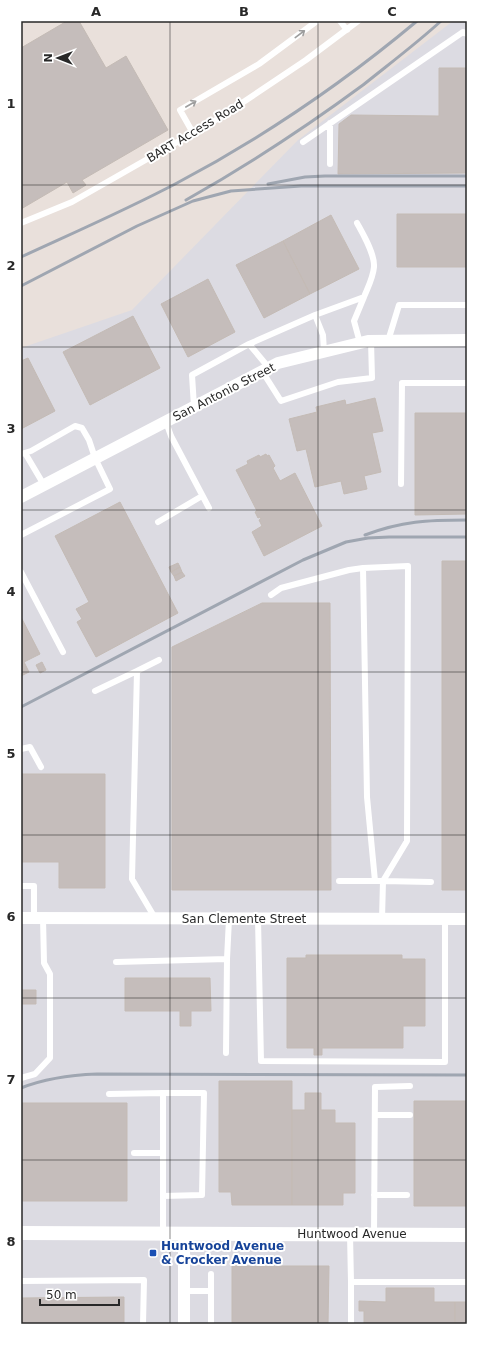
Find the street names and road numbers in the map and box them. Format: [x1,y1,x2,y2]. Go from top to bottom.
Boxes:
street label: BART Access Road [144,97,246,165]
street label: San Antonio Street [171,360,278,424]
street label: San Clemente Street [182,912,307,926]
street label: Huntwood Avenue [297,1227,407,1241]

